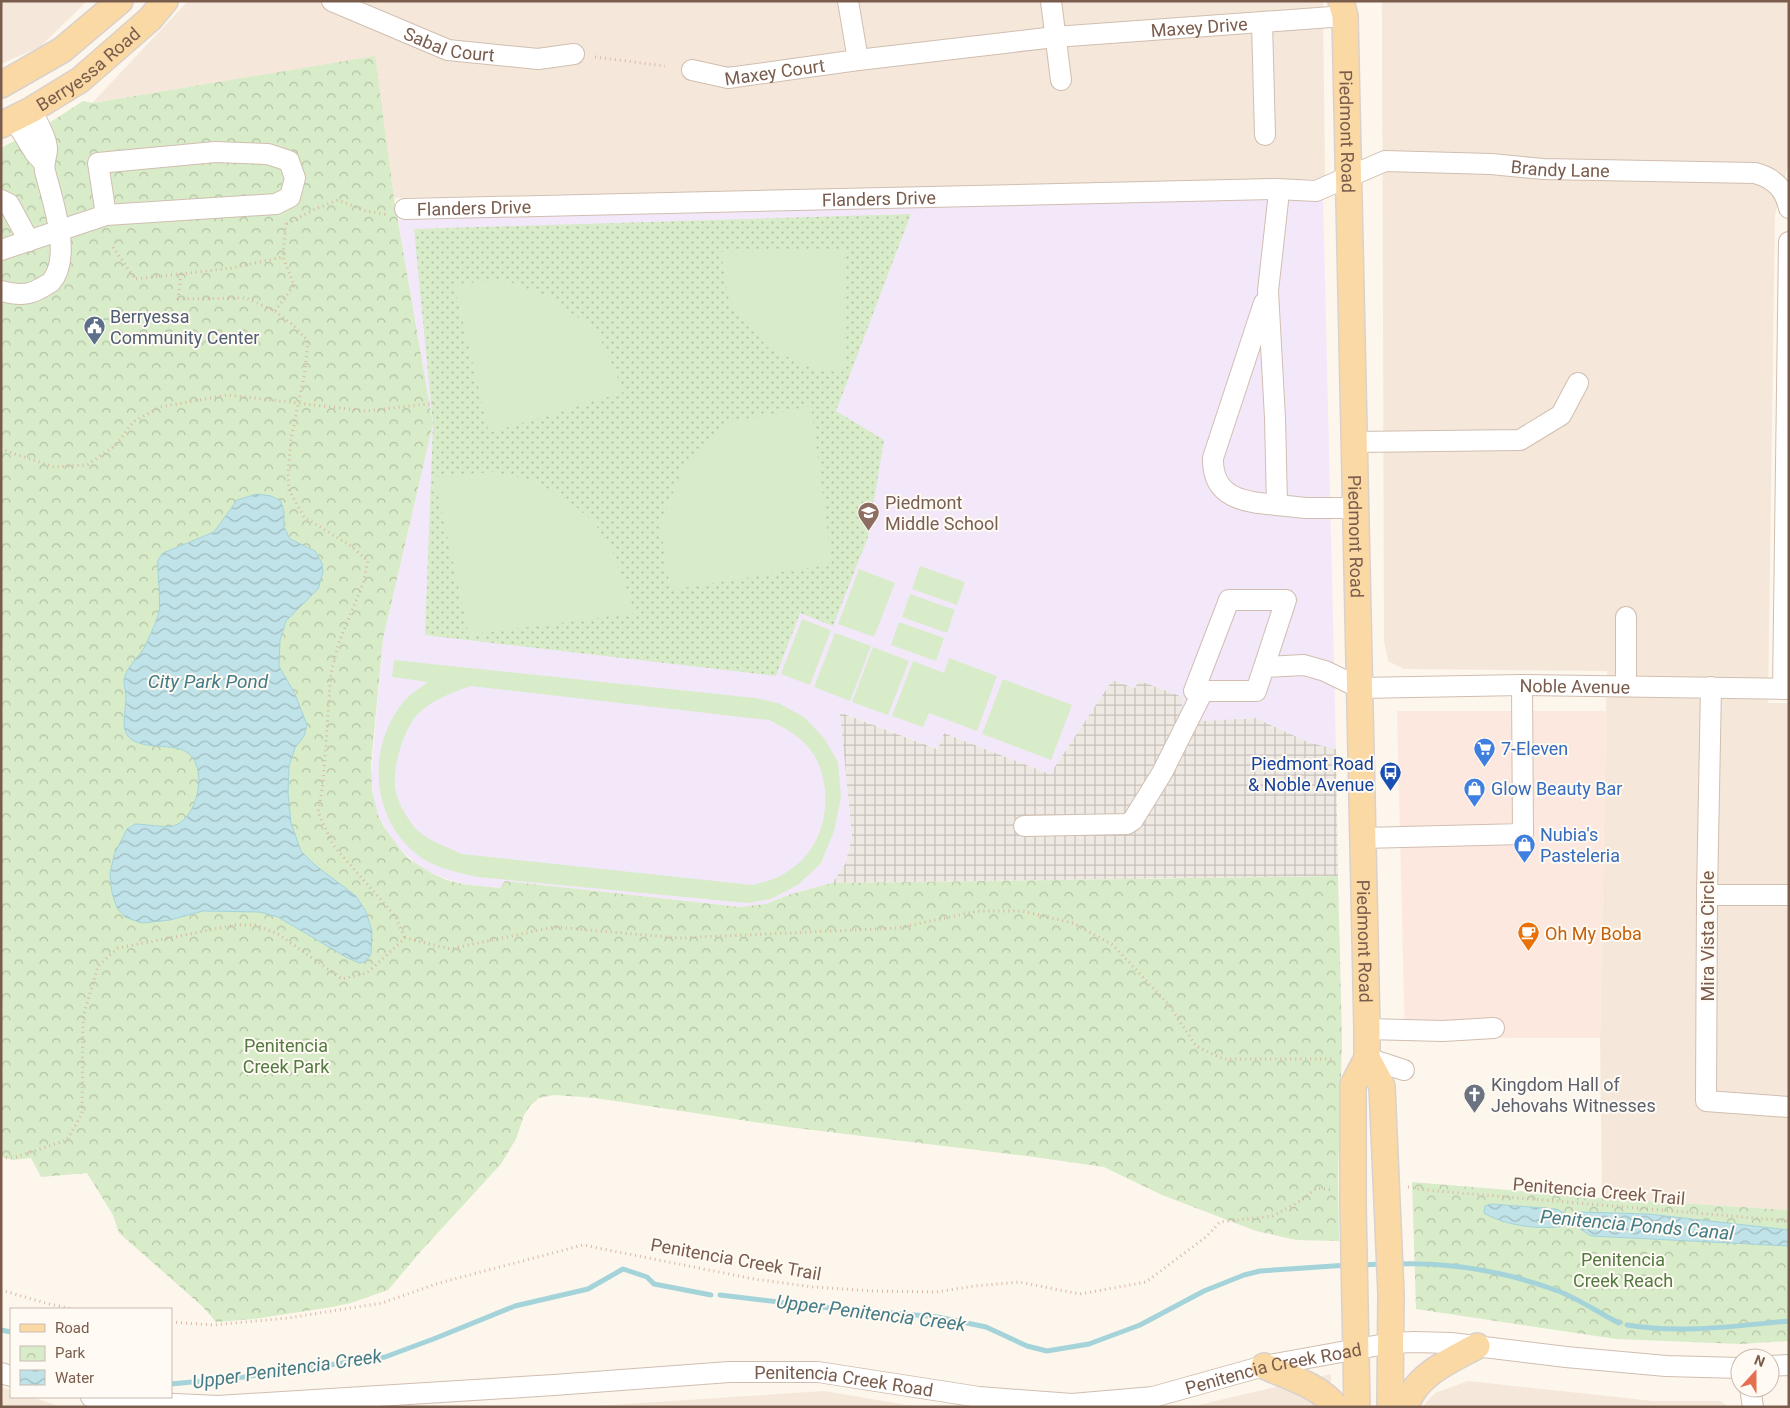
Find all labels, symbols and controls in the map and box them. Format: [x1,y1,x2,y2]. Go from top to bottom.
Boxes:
street label: Maxey Drive [1150,13,1248,41]
street label: Berryessa Road [32,22,144,115]
street label: Sabal Court [401,22,496,65]
street label: Maxey Court [723,54,826,89]
street label: Piedmont Road [1336,70,1359,193]
street label: Brandy Lane [1510,155,1610,181]
street label: Flanders Drive [822,186,936,210]
street label: Flanders Drive [417,196,531,219]
place label: Berryessa Community Center [110,306,259,348]
public building icon: Berryessa Community Center [82,314,106,345]
street label: Piedmont Road [1344,475,1368,598]
place label: Piedmont Middle School [885,492,999,534]
school or university icon: Piedmont Middle School [857,500,881,531]
water label: City Park Pond [148,670,269,693]
street label: Noble Avenue [1519,674,1630,697]
supermarket icon: 7-Eleven [1473,736,1497,767]
place label: 7-Eleven [1501,738,1568,759]
place label: Piedmont Road & Noble Avenue [1248,753,1374,795]
bus stop icon: Piedmont Road & Noble Avenue [1378,761,1402,792]
shop icon: Glow Beauty Bar [1463,776,1487,807]
place label: Glow Beauty Bar [1491,778,1622,799]
place label: Nubia's Pasteleria [1540,824,1620,866]
shop icon: Nubia's Pasteleria [1512,832,1536,863]
street label: Mira Vista Circle [1697,871,1718,1001]
street label: Piedmont Road [1353,879,1377,1003]
cafe icon: Oh My Boba [1517,921,1541,952]
place label: Oh My Boba [1545,923,1642,944]
park label: Penitencia Creek Park [243,1035,330,1077]
place label: Kingdom Hall of Jehovahs Witnesses [1491,1074,1656,1116]
church icon: Kingdom Hall of Jehovahs Witnesses [1463,1082,1487,1113]
street label: Penitencia Creek Trail [1512,1173,1686,1209]
water label: Penitencia Ponds Canal [1539,1205,1735,1245]
street label: Penitencia Creek Trail [649,1234,823,1284]
park label: Penitencia Creek Reach [1573,1249,1673,1291]
water label: Upper Penitencia Creek [775,1290,968,1336]
legend [10,1308,172,1398]
text: Road [55,1319,89,1337]
street label: Penitencia Creek Road [1183,1338,1363,1398]
text: Park [55,1344,86,1362]
water label: Upper Penitencia Creek [191,1344,384,1394]
north arrow [1730,1348,1780,1398]
text: N [1752,1352,1767,1370]
street label: Penitencia Creek Road [754,1361,935,1400]
text: Water [55,1369,94,1387]

